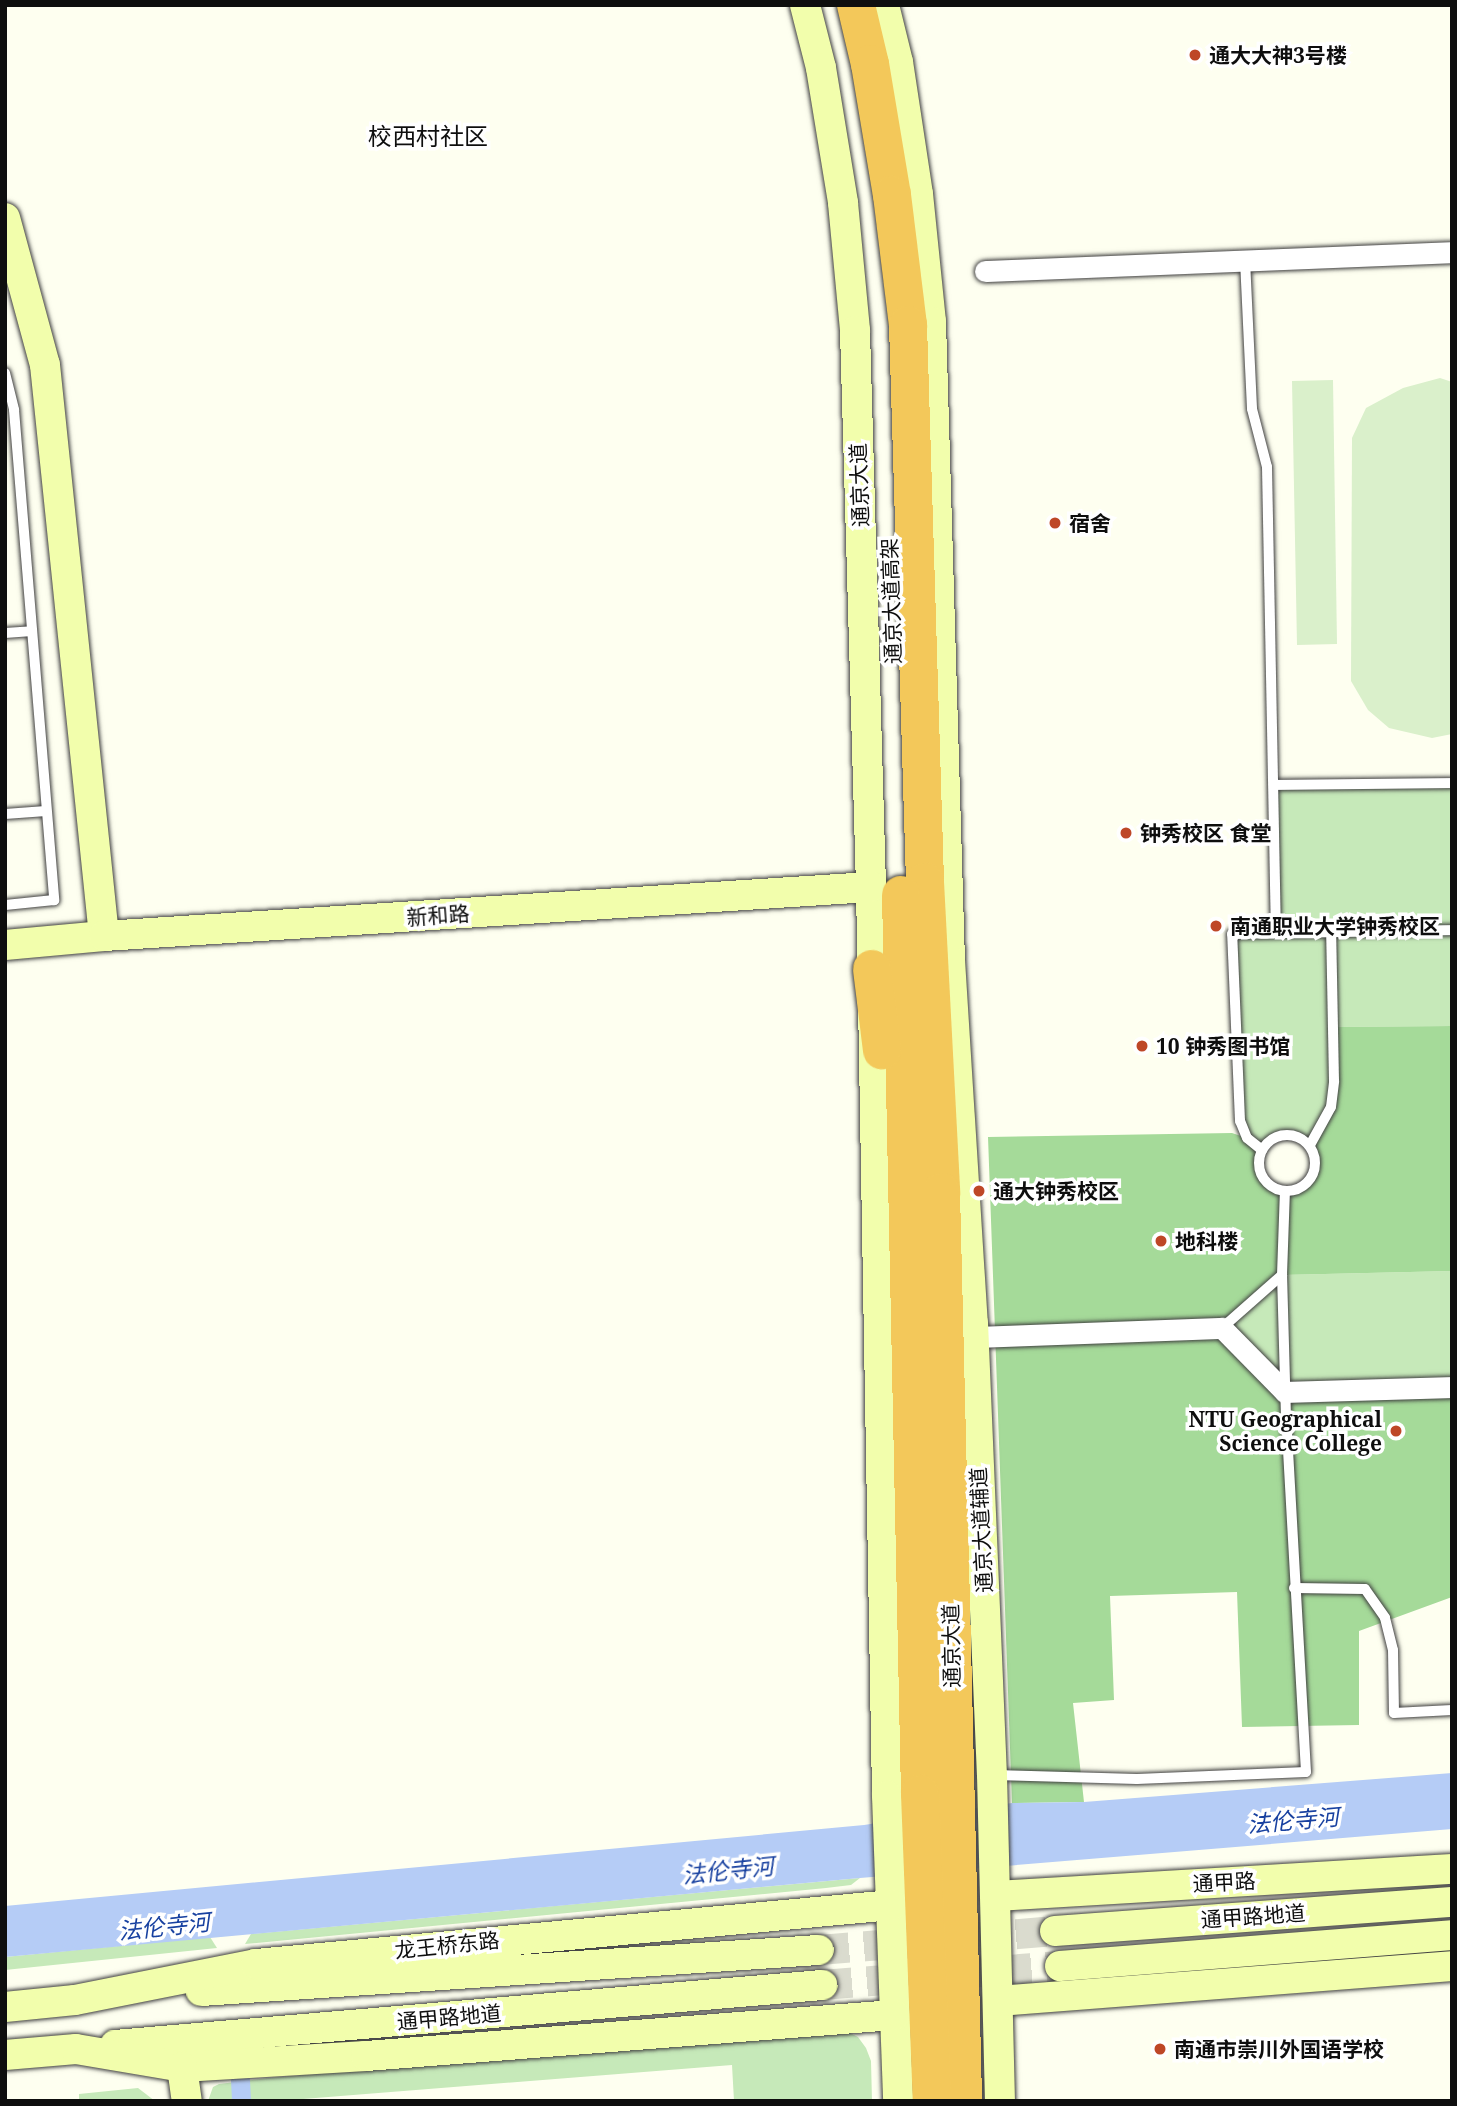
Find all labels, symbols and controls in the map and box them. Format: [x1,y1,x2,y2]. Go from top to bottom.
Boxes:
place label: 通大大神3号楼 [1209,42,1347,68]
marker: 通大大神3号楼 [1187,47,1203,63]
district label: 校西村社区 [368,122,488,150]
street label: 通京大道 [845,443,873,527]
place label: 宿舍 [1069,510,1111,536]
marker: 宿舍 [1047,515,1063,531]
street label: 通京大道高架 [876,538,906,664]
place label: 钟秀校区 食堂 [1140,820,1271,846]
marker: 钟秀校区 食堂 [1118,825,1134,841]
street label: 新和路 [406,900,470,930]
place label: 南通职业大学钟秀校区 [1230,913,1440,939]
marker: 南通职业大学钟秀校区 [1208,918,1224,934]
place label: 10 钟秀图书馆 [1156,1033,1290,1059]
marker: 10 钟秀图书馆 [1134,1038,1150,1054]
place label: 通大钟秀校区 [993,1178,1119,1204]
marker: 通大钟秀校区 [971,1183,987,1199]
place label: 地科楼 [1175,1228,1238,1254]
marker: 地科楼 [1153,1233,1169,1249]
place label: NTU Geographical Science College [1189,1406,1382,1456]
marker: NTU Geographical Science College [1388,1423,1404,1439]
street label: 通京大道辅道 [965,1466,997,1594]
street label: 通京大道 [938,1604,964,1688]
water label: 法伦寺河 [1246,1802,1340,1838]
water label: 法伦寺河 [681,1851,775,1889]
street label: 通甲路 [1192,1868,1256,1896]
street label: 通甲路地道 [1200,1900,1306,1932]
water label: 法伦寺河 [117,1907,211,1945]
street label: 龙王桥东路 [393,1927,501,1963]
street label: 通甲路地道 [396,2000,502,2034]
place label: 南通市崇川外国语学校 [1174,2036,1384,2062]
marker: 南通市崇川外国语学校 [1152,2041,1168,2057]

